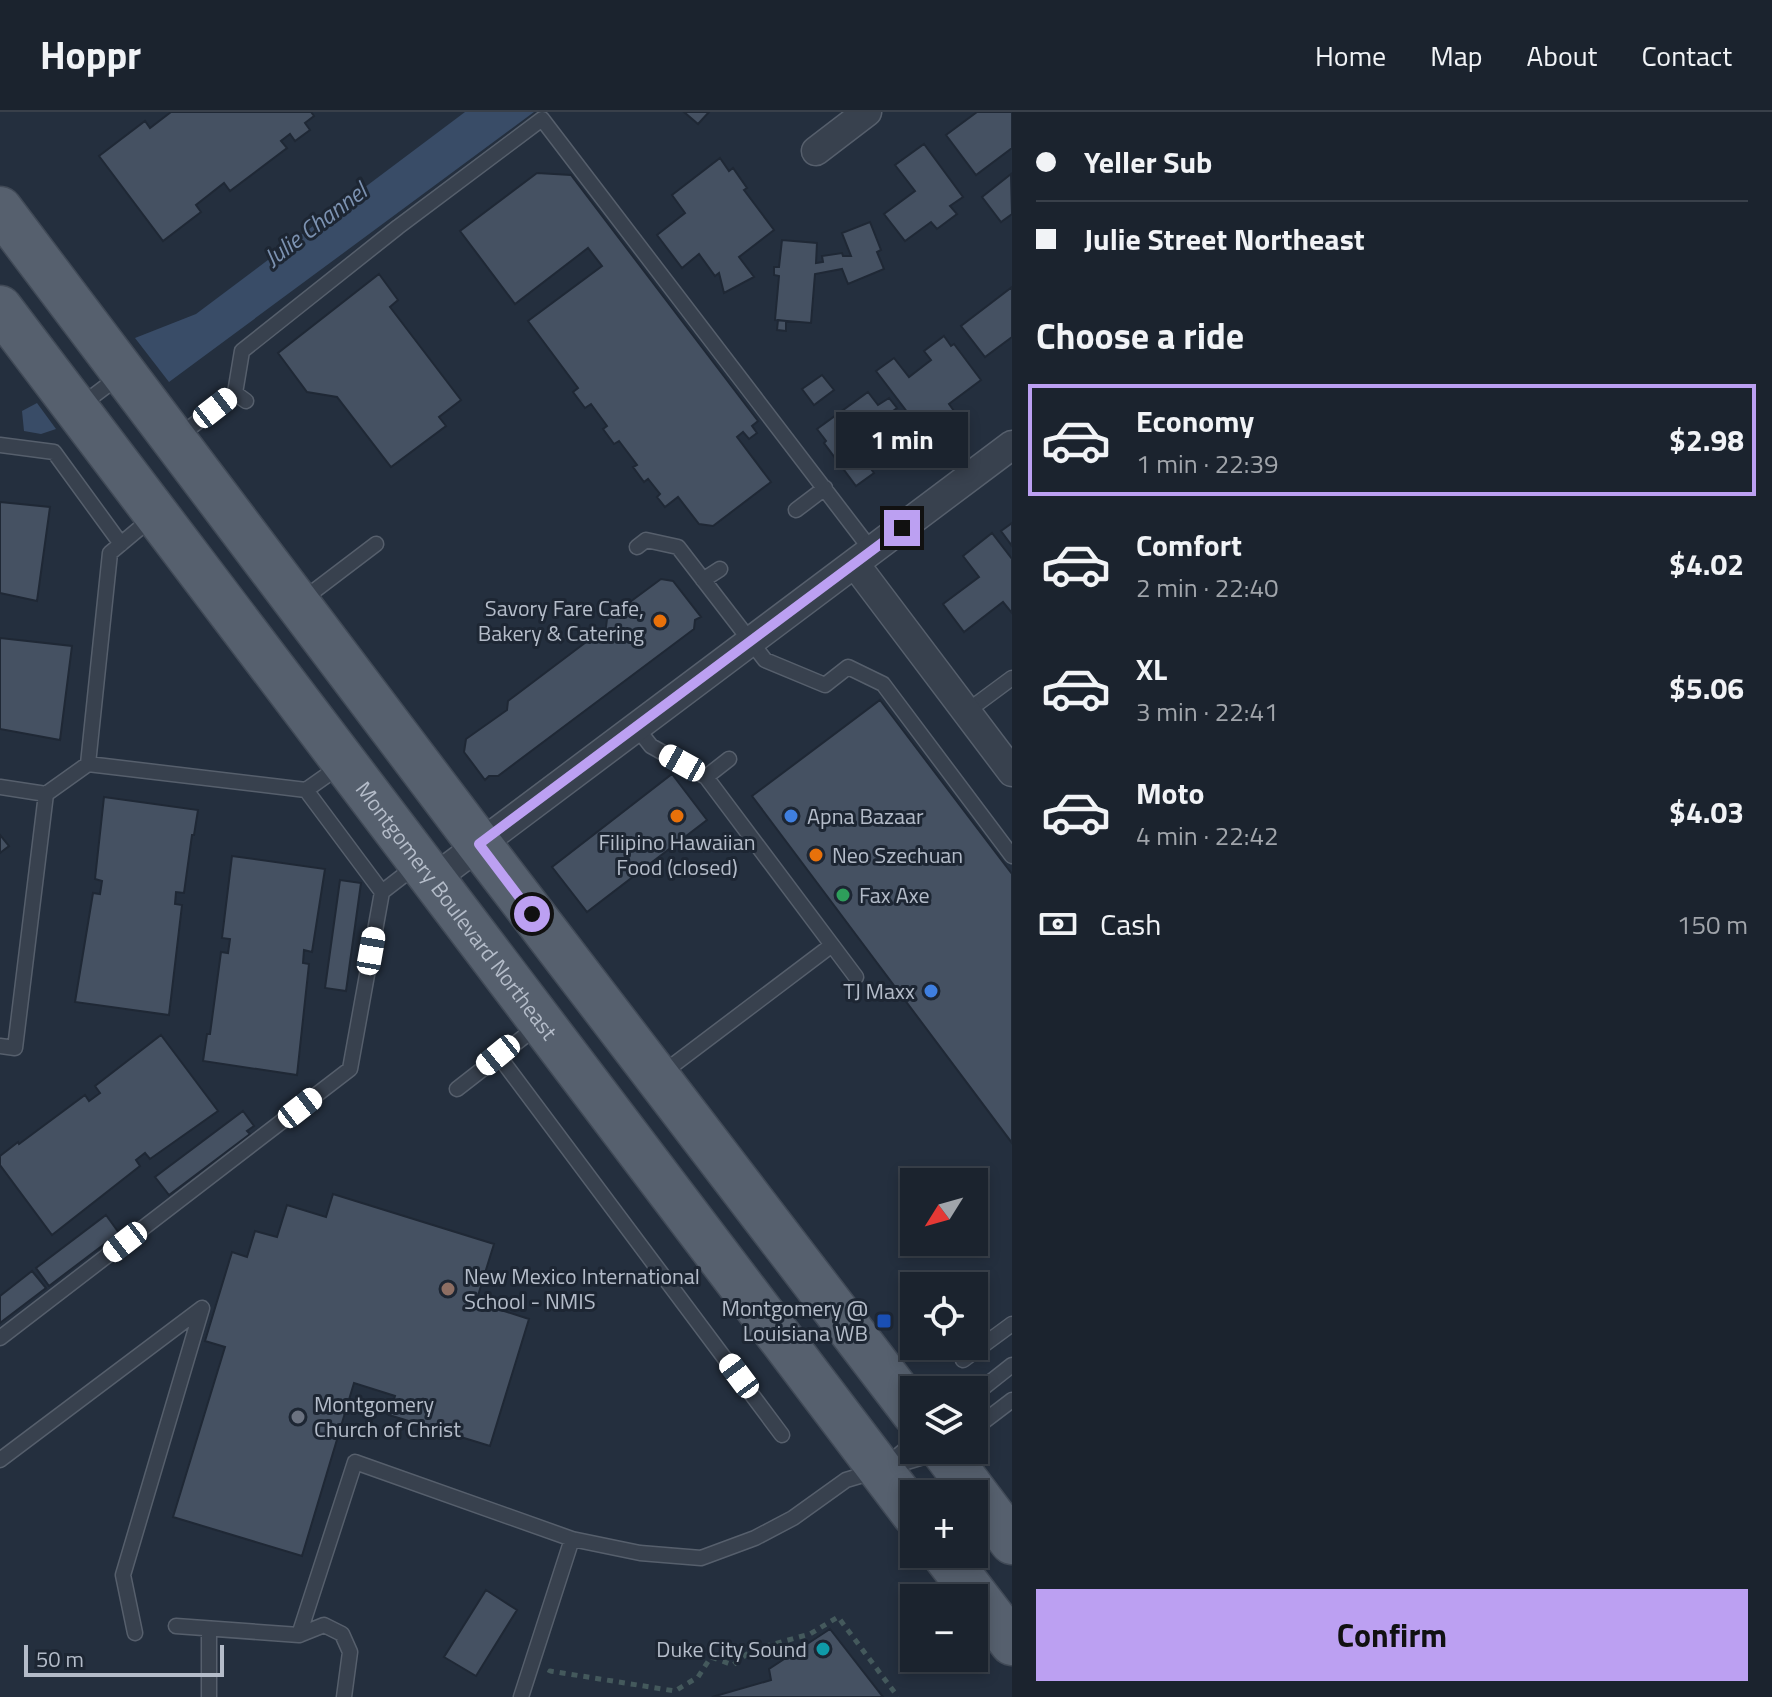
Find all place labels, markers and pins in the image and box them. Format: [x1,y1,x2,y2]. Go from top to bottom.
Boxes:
place label: Savory Fare Cafe, Bakery & Catering [478,591,644,650]
marker: Savory Fare Cafe, Bakery & Catering [651,612,669,630]
place label: Apna Bazaar [807,799,924,833]
marker: Filipino Hawaiian Food (closed) [668,807,686,825]
marker: Apna Bazaar [782,807,800,825]
place label: Filipino Hawaiian Food (closed) [599,825,756,884]
place label: Neo Szechuan [832,838,963,872]
marker: Neo Szechuan [807,846,825,864]
place label: Fax Axe [859,878,930,912]
marker: Fax Axe [834,886,852,904]
place label: TJ Maxx [843,974,915,1008]
marker: TJ Maxx [922,982,940,1000]
place label: New Mexico International School - NMIS [464,1259,700,1318]
marker: New Mexico International School - NMIS [439,1280,457,1298]
place label: Montgomery @ Louisiana WB [722,1291,868,1350]
marker: Montgomery @ Louisiana WB [875,1312,893,1330]
place label: Montgomery Church of Christ [314,1387,461,1446]
marker: Montgomery Church of Christ [289,1408,307,1426]
place label: Duke City Sound [656,1632,807,1666]
marker: Duke City Sound [814,1640,832,1658]

